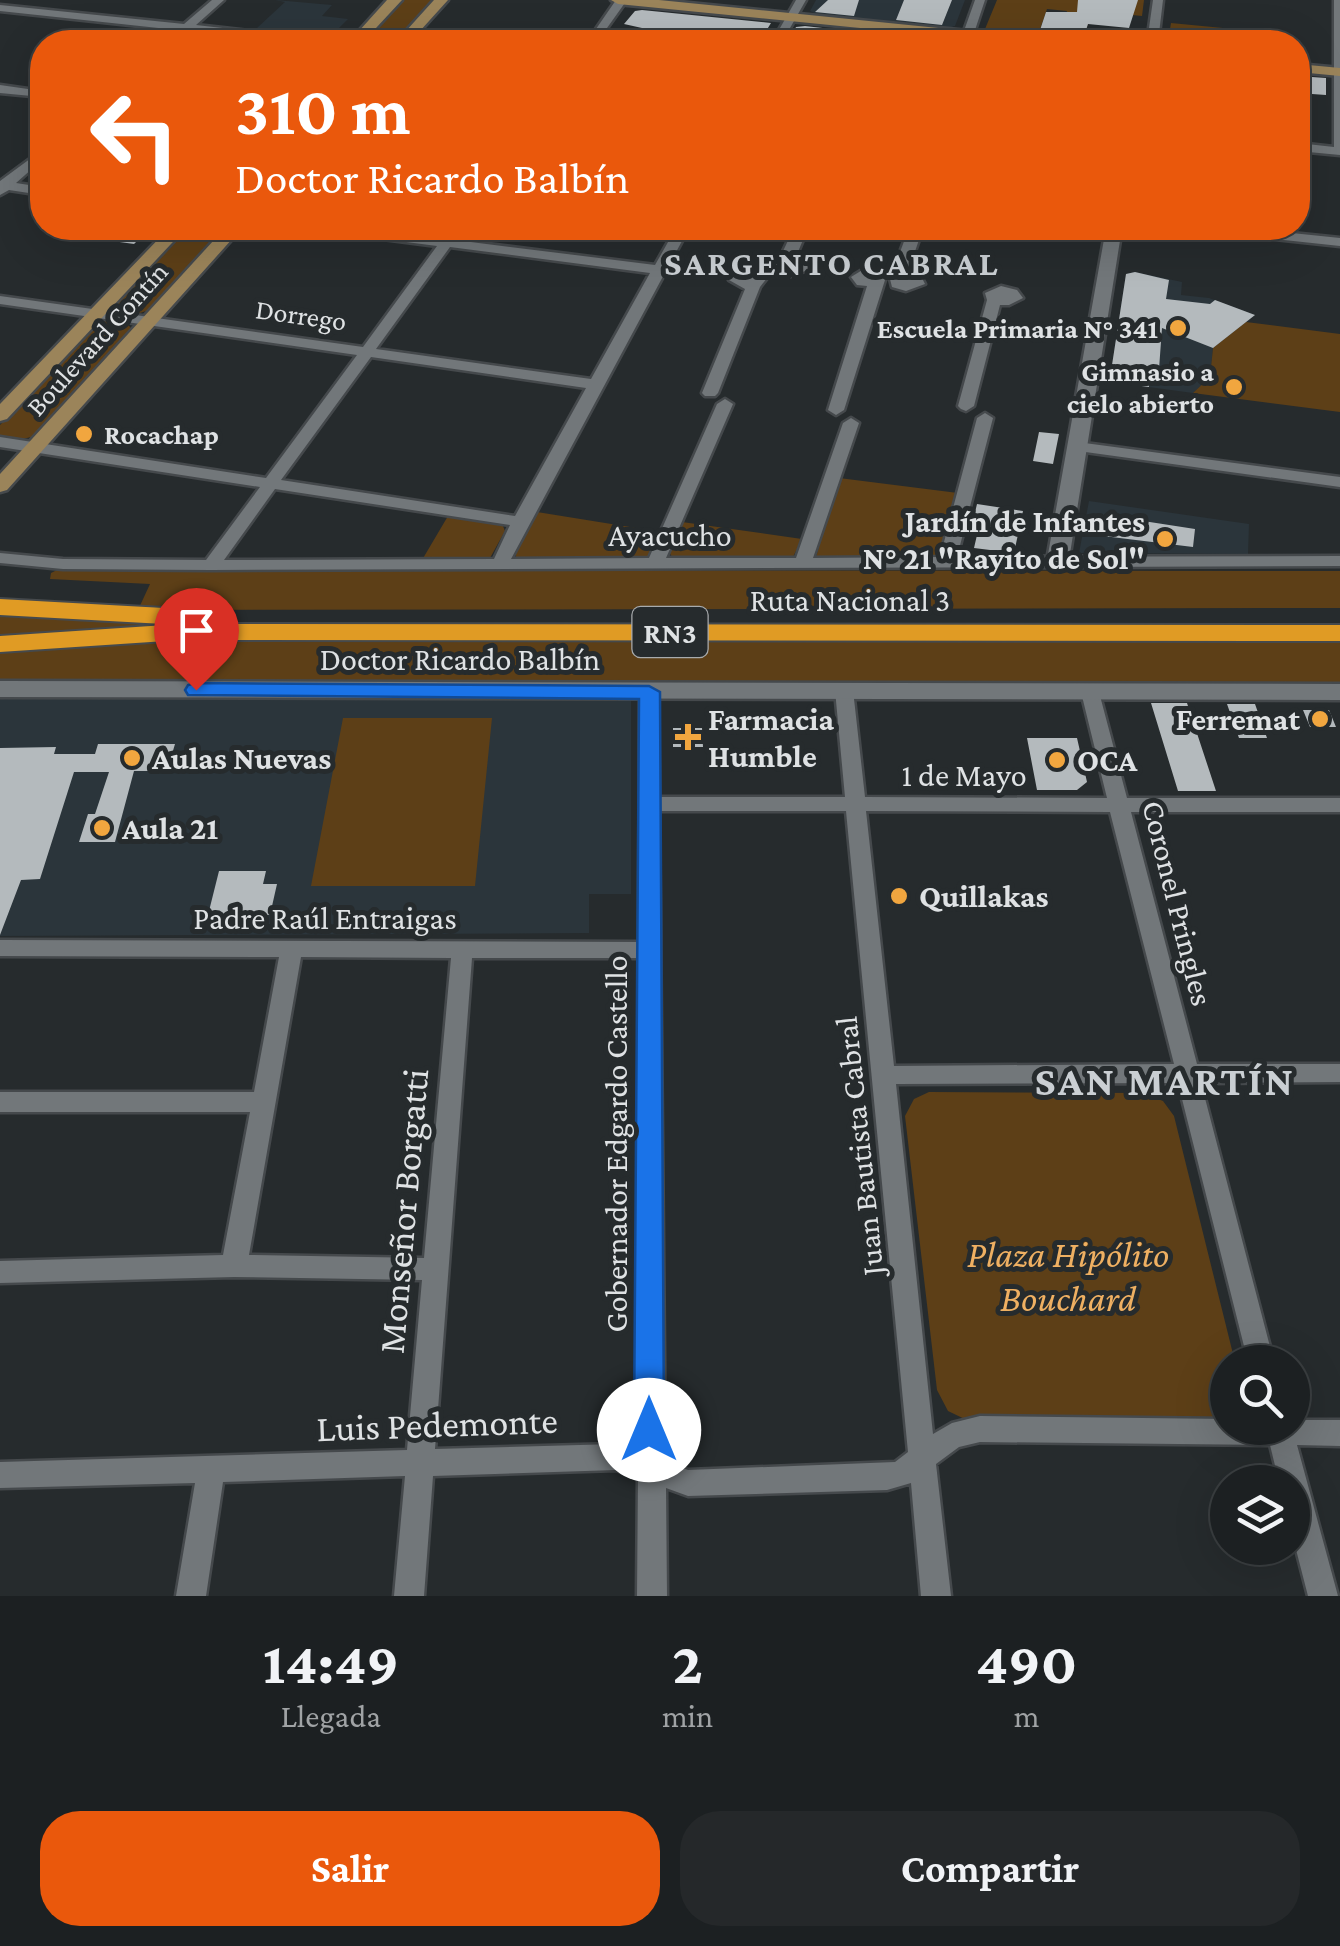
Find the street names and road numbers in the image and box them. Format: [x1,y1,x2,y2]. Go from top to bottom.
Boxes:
street label: Boulevard Contín [20,256,174,422]
street label: Dorrego [254,293,348,337]
street label: Ayacucho [608,517,732,553]
street label: Ruta Nacional 3 [750,582,950,618]
road number: RN3 [632,607,708,657]
street label: Doctor Ricardo Balbín [320,641,600,677]
street label: 1 de Mayo [901,757,1027,793]
street label: Coronel Pringles [1135,797,1221,1009]
street label: Padre Raúl Entraigas [193,900,457,936]
street label: Gobernador Edgardo Castello [598,955,634,1333]
street label: Juan Bautista Cabral [827,1015,891,1280]
street label: Monseñor Borgatti [370,1067,436,1355]
street label: Luis Pedemonte [316,1399,558,1449]

